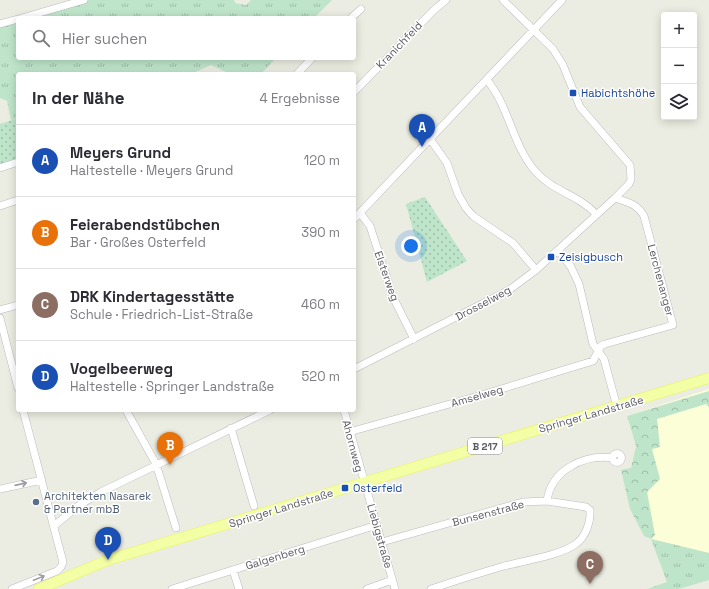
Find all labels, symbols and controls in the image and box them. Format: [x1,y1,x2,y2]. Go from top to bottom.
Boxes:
map controls [661,12,697,120]
button: + [661,12,697,48]
search box [16,16,356,60]
street label: Kranichfeld [373,18,425,72]
icon: search [30,27,52,49]
text: Hier suchen [62,29,147,48]
button: − [661,48,697,84]
button: layers [661,84,697,120]
place label: Habichtshöhe [581,86,655,100]
text: In der Nähe [32,87,124,109]
marker: Habichtshöhe [568,88,578,98]
text: 4 Ergebnisse [260,90,340,107]
pin: A [409,114,435,147]
text: Meyers Grund [70,143,171,162]
text: A [41,152,49,169]
text: 120 m [304,152,340,169]
text: Haltestelle · Meyers Grund [70,162,233,179]
text: Feierabendstübchen [70,215,220,234]
text: B [41,224,49,241]
text: 390 m [301,224,340,241]
text: Bar · Großes Osterfeld [70,234,206,251]
your location [401,236,421,256]
street label: Lerchenanger [645,243,677,317]
street label: Elsterweg [371,249,403,303]
place label: Zeisigbusch [559,250,623,264]
marker: Zeisigbusch [546,252,556,262]
street label: Drosselweg [453,282,513,324]
text: DRK Kindertagesstätte [70,287,235,306]
text: C [41,296,49,313]
text: 460 m [301,296,340,313]
text: Schule · Friedrich-List-Straße [70,306,253,323]
text: Vogelbeerweg [70,359,173,378]
text: D [41,368,49,385]
text: 520 m [302,368,340,385]
text: Haltestelle · Springer Landstraße [70,378,274,395]
street label: Amselweg [449,382,505,410]
street label: Springer Landstraße [537,392,645,436]
street label: Ahornweg [339,418,367,474]
pin: B [157,432,183,465]
road number: B 217 [468,438,502,454]
one-way arrow [14,480,27,488]
place label: Osterfeld [353,481,402,495]
marker: Osterfeld [340,483,350,493]
street label: Springer Landstraße [227,485,335,531]
place label: Architekten Nasarek & Partner mbB [44,489,151,516]
marker: Architekten Nasarek & Partner mbB [31,497,41,507]
street label: Bunsenstraße [450,497,526,529]
street label: Liebigstraße [364,502,396,570]
pin: D [95,527,121,560]
street label: Galgenberg [244,541,306,573]
pin: C [577,551,603,584]
one-way arrow [33,573,45,581]

